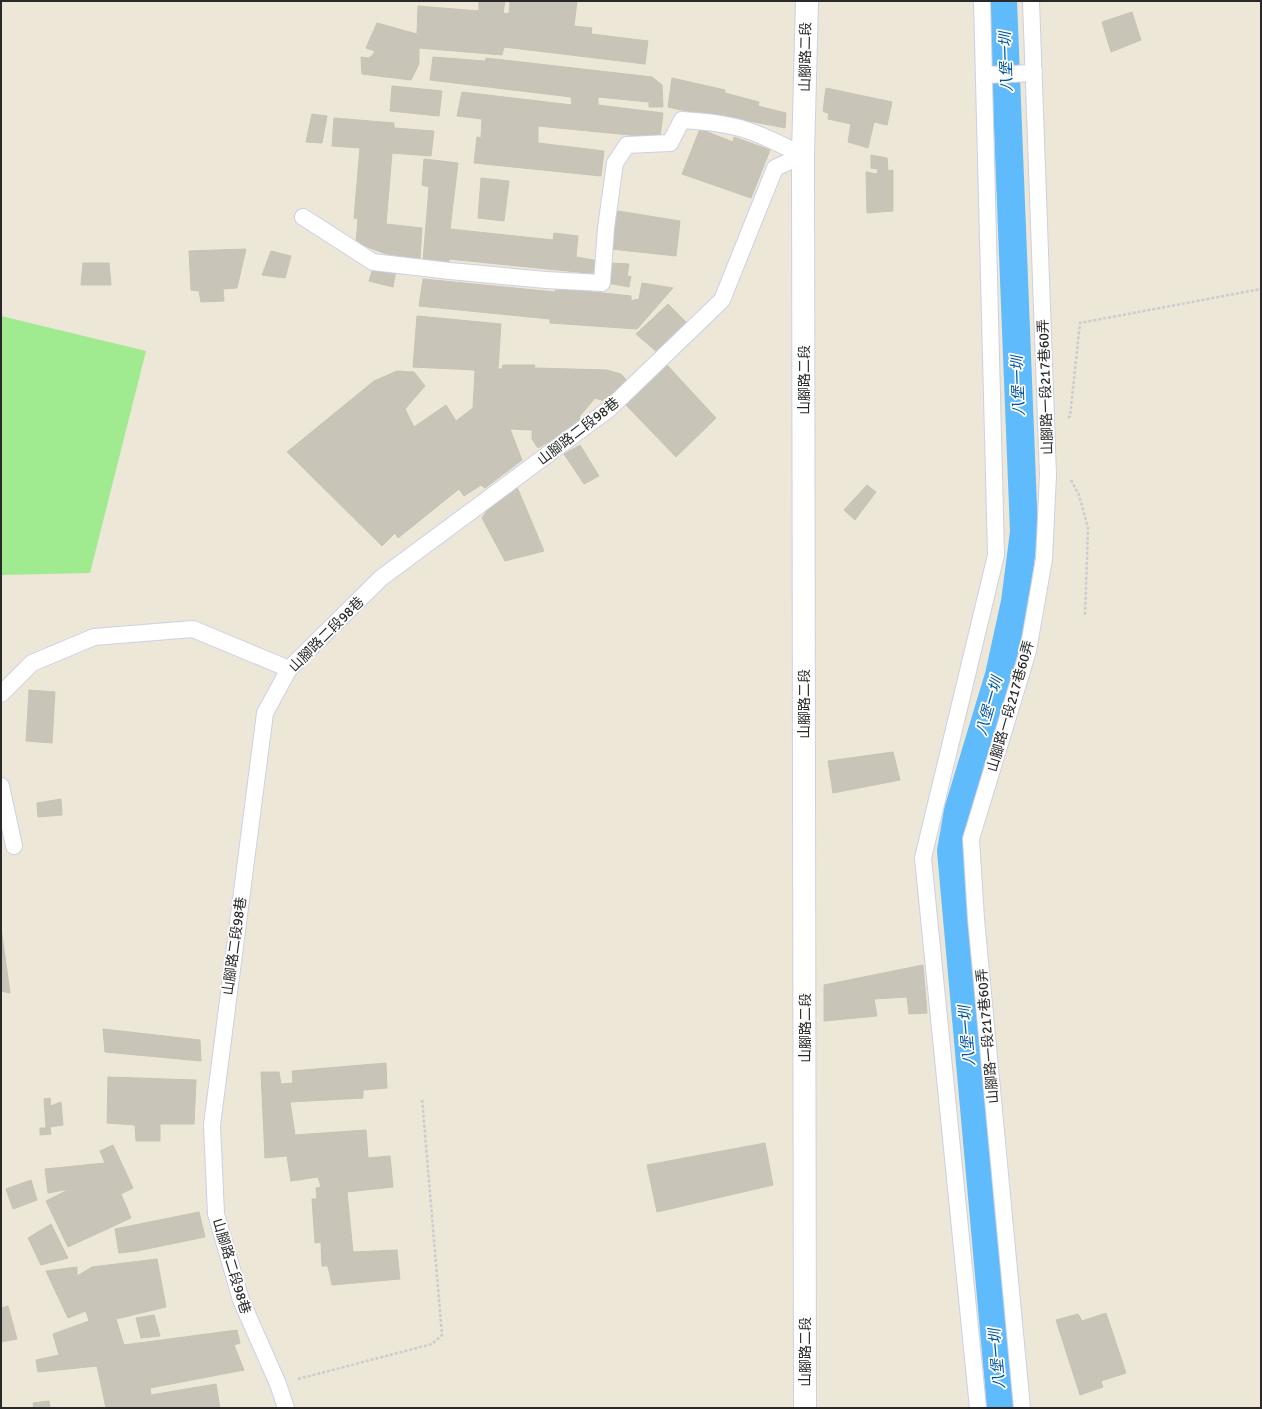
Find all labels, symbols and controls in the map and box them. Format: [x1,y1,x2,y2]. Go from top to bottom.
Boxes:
street label: 山腳路二段 [796,22,815,92]
water label: 八堡一圳 [996,30,1016,92]
street label: 山腳路一段217巷60弄 [1035,319,1056,455]
street label: 山腳路二段 [796,345,813,415]
water label: 八堡一圳 [1008,354,1028,416]
street label: 山腳路二段98巷 [534,394,623,469]
street label: 山腳路二段98巷 [285,593,367,675]
street label: 山腳路一段217巷60弄 [984,639,1037,774]
street label: 山腳路二段 [796,669,813,739]
water label: 八堡一圳 [972,673,1006,737]
street label: 山腳路二段98巷 [219,896,250,996]
street label: 山腳路一段217巷60弄 [973,968,1002,1104]
street label: 山腳路二段 [797,993,814,1063]
water label: 八堡一圳 [955,1003,979,1067]
street label: 山腳路二段98巷 [209,1216,254,1316]
street label: 山腳路二段 [797,1317,814,1387]
water label: 八堡一圳 [985,1326,1009,1390]

